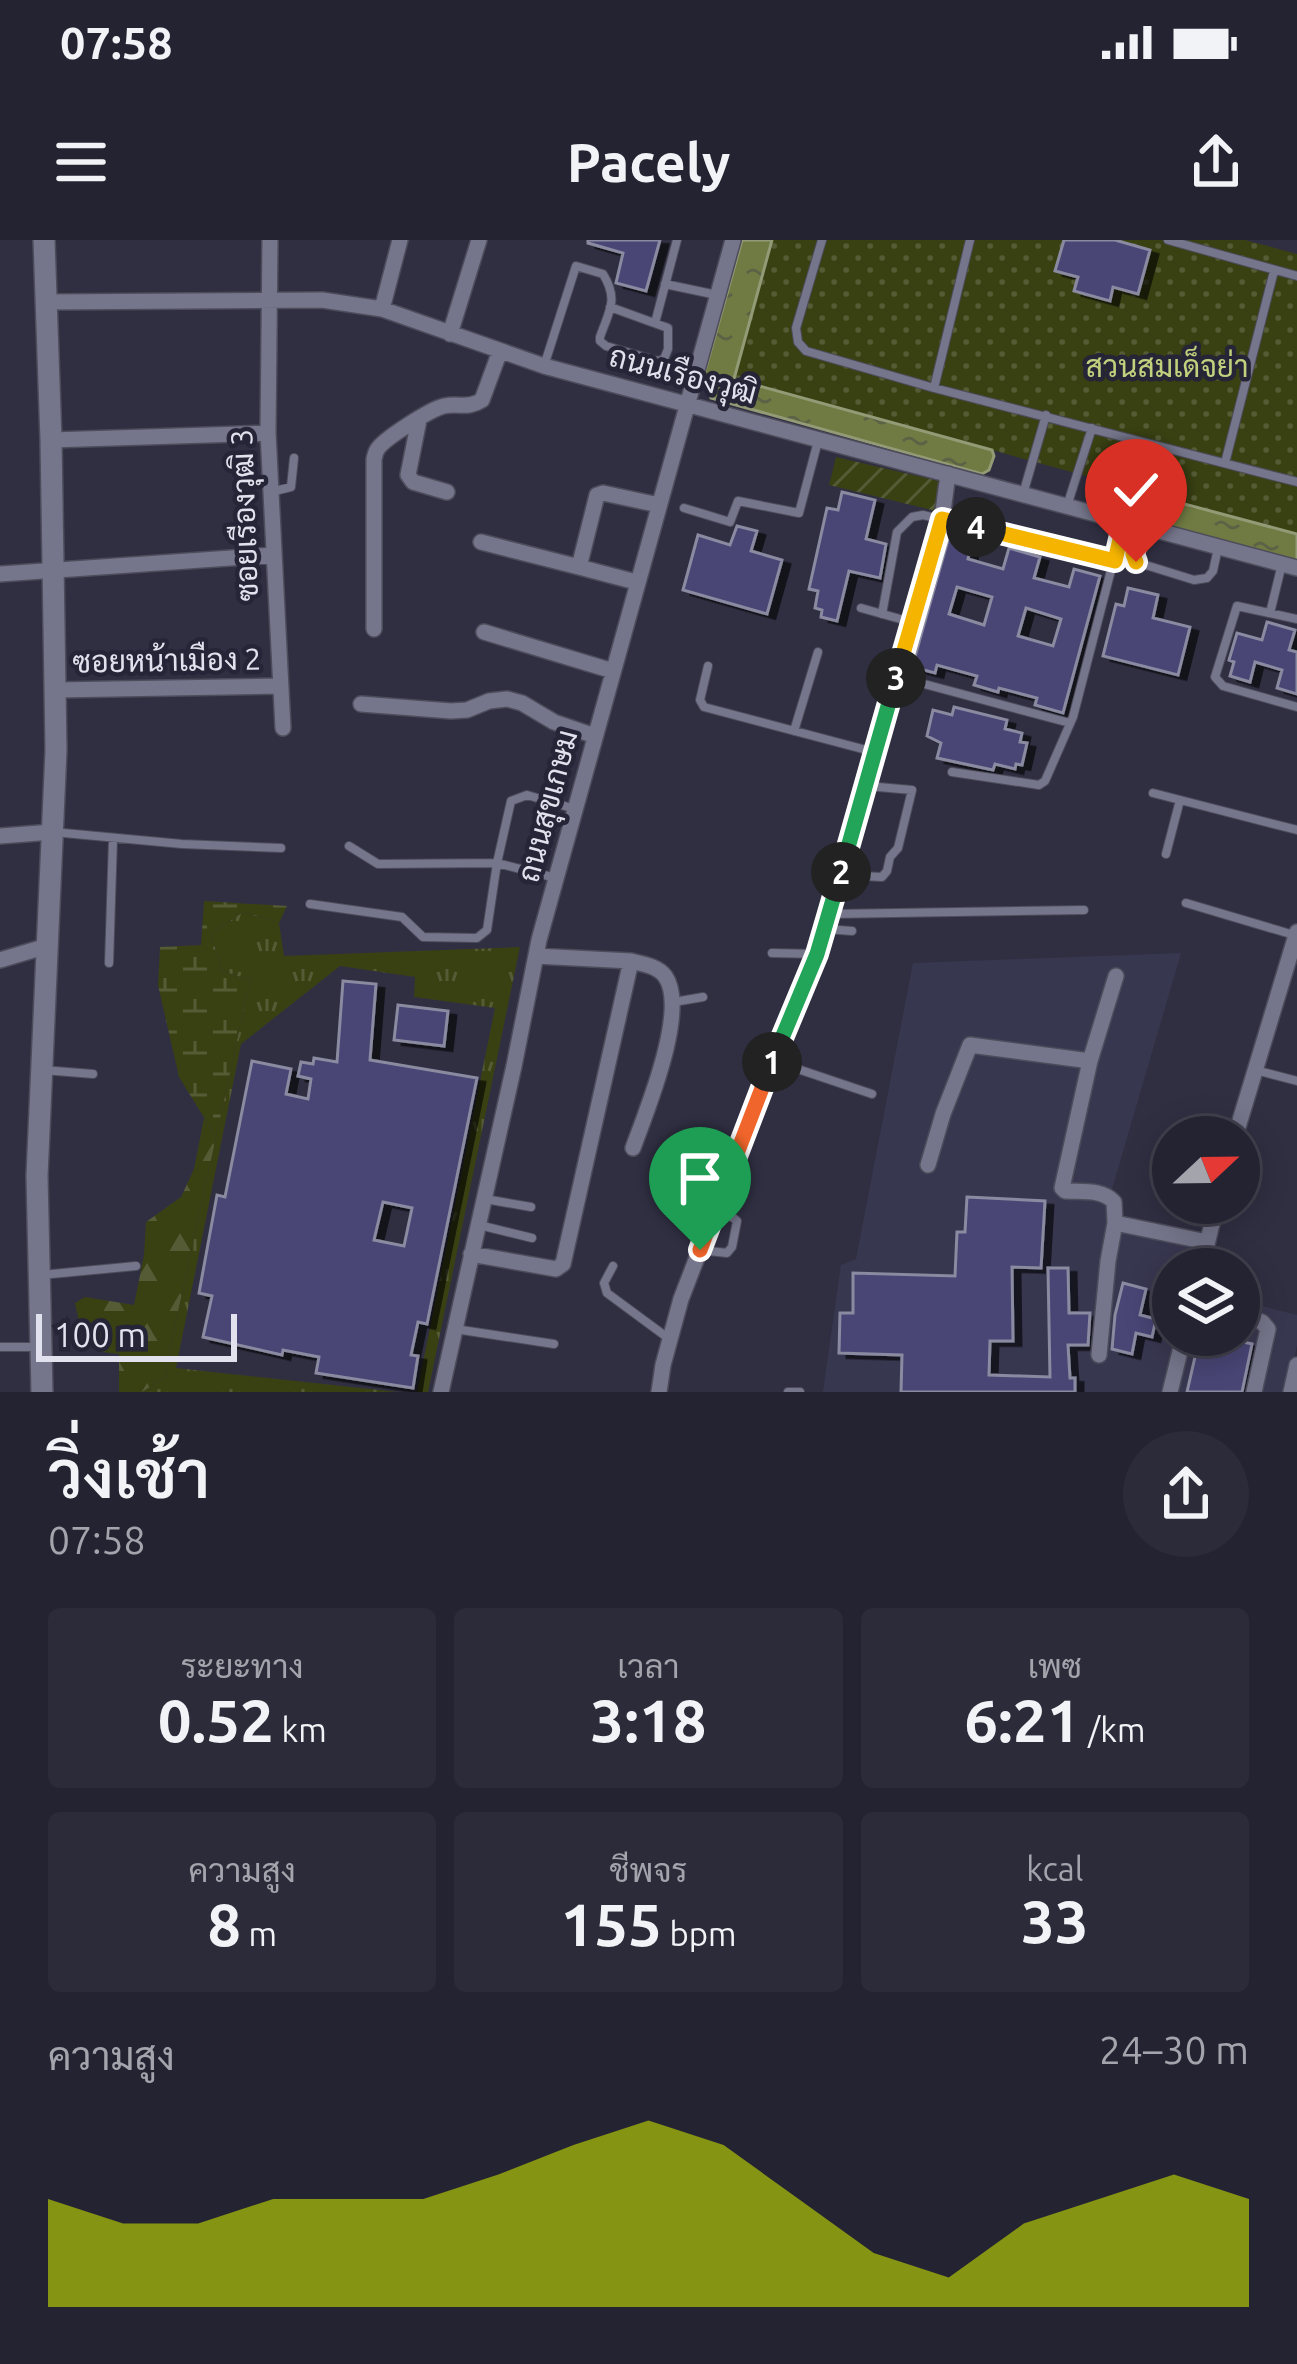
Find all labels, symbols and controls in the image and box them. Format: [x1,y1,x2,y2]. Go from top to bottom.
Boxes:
text: 07:58 [60,17,173,68]
icon: menu [48,129,114,195]
icon: share [1183,129,1249,195]
text: Pacely [567,132,730,192]
street label: ถนนเรืองวุฒิ [605,337,761,415]
park label: สวนสมเด็จย่า [1085,345,1249,383]
street label: ซอยเรืองวุฒิ 3 [223,428,269,602]
pin [1085,439,1187,562]
icon: check [1103,457,1169,523]
pin: 4 [946,497,1006,557]
text: 4 [967,508,985,545]
street label: ซอยหน้าเมือง 2 [72,638,262,679]
pin: 3 [866,648,926,708]
text: 3 [887,659,905,696]
street label: ถนนสุขเกษม [510,726,588,887]
pin: 2 [811,842,871,902]
text: 2 [832,853,850,890]
pin: 1 [742,1032,802,1092]
text: 1 [763,1043,781,1080]
north arrow [1152,1116,1260,1224]
map controls [1152,1116,1260,1356]
pin [649,1127,751,1250]
icon: arrive [667,1145,733,1211]
button: layers [1152,1248,1260,1356]
scale bar [36,1308,237,1361]
text: 100 m [54,1316,146,1353]
button: share [1123,1431,1249,1557]
text: วิ่งเช้า [48,1436,210,1510]
text: 07:58 [48,1518,146,1561]
text: ระยะทาง [181,1647,304,1684]
text: เวลา [617,1647,680,1684]
text: เพซ [1028,1647,1082,1684]
text: 0.52 [158,1686,274,1753]
text: 3:18 [590,1686,707,1753]
text: 6:21 [964,1686,1081,1753]
text: km [274,1711,327,1748]
text: /km [1081,1711,1145,1748]
text: kcal [1026,1850,1083,1887]
text: ความสูง [189,1851,296,1888]
text: ชีพจร [609,1851,688,1888]
text: 33 [1021,1887,1089,1954]
text: 8 [207,1890,241,1957]
text: 155 [560,1890,662,1957]
text: m [241,1915,277,1952]
text: bpm [662,1915,737,1952]
text: 24–30 m [1099,2028,1249,2071]
text: ความสูง [48,2034,175,2077]

